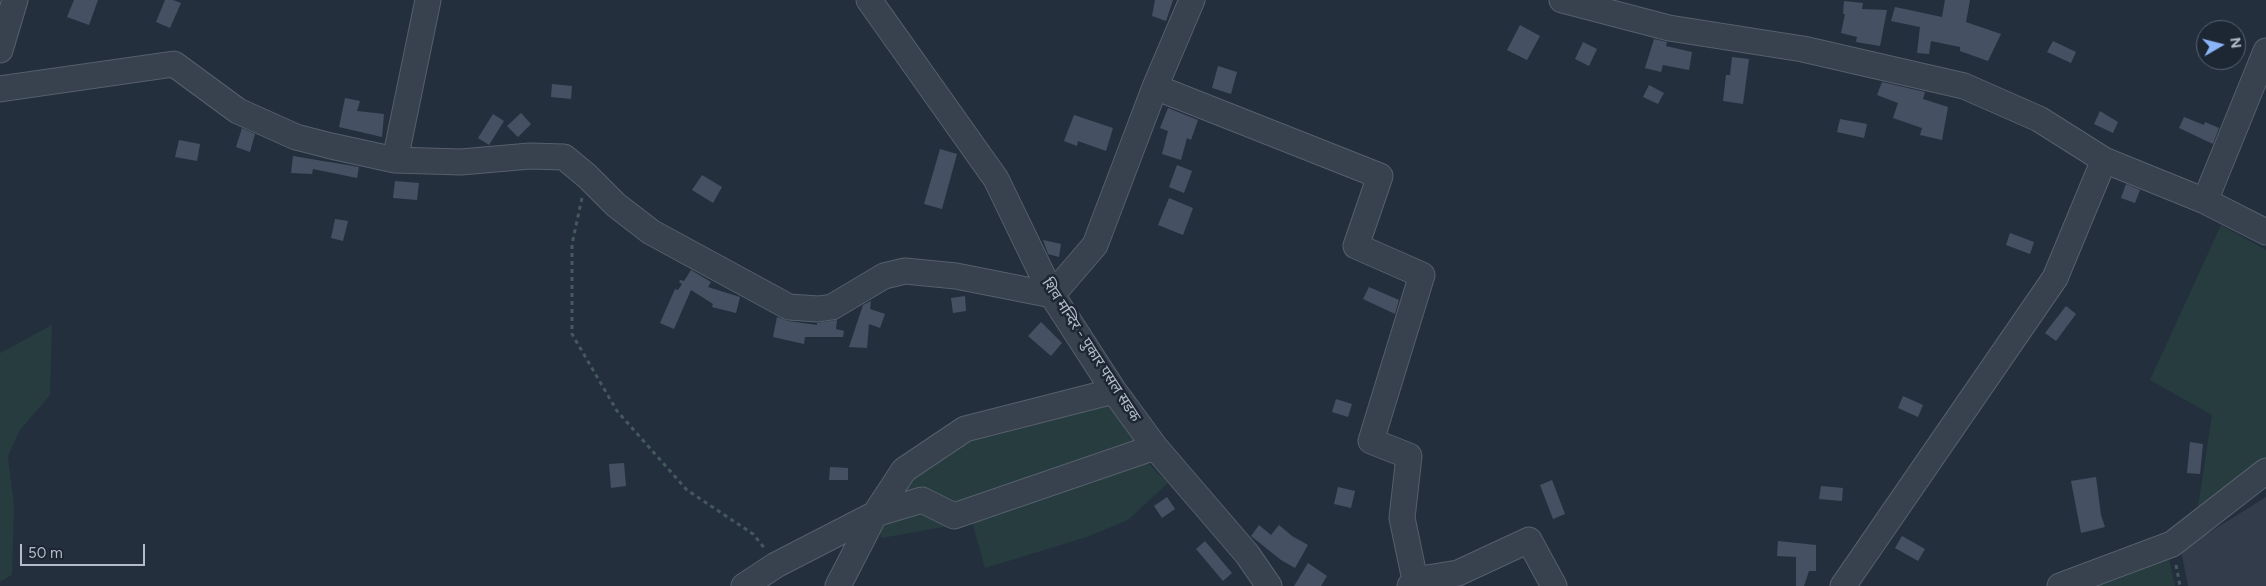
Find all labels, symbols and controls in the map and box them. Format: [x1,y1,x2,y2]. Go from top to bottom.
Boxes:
north arrow [2196,20,2246,70]
text: N [2226,36,2245,50]
street label: शिव मन्दिर - पुकार पसल सडक [1038,275,1144,425]
scale bar [22,534,148,566]
text: 50 m [28,544,63,562]

